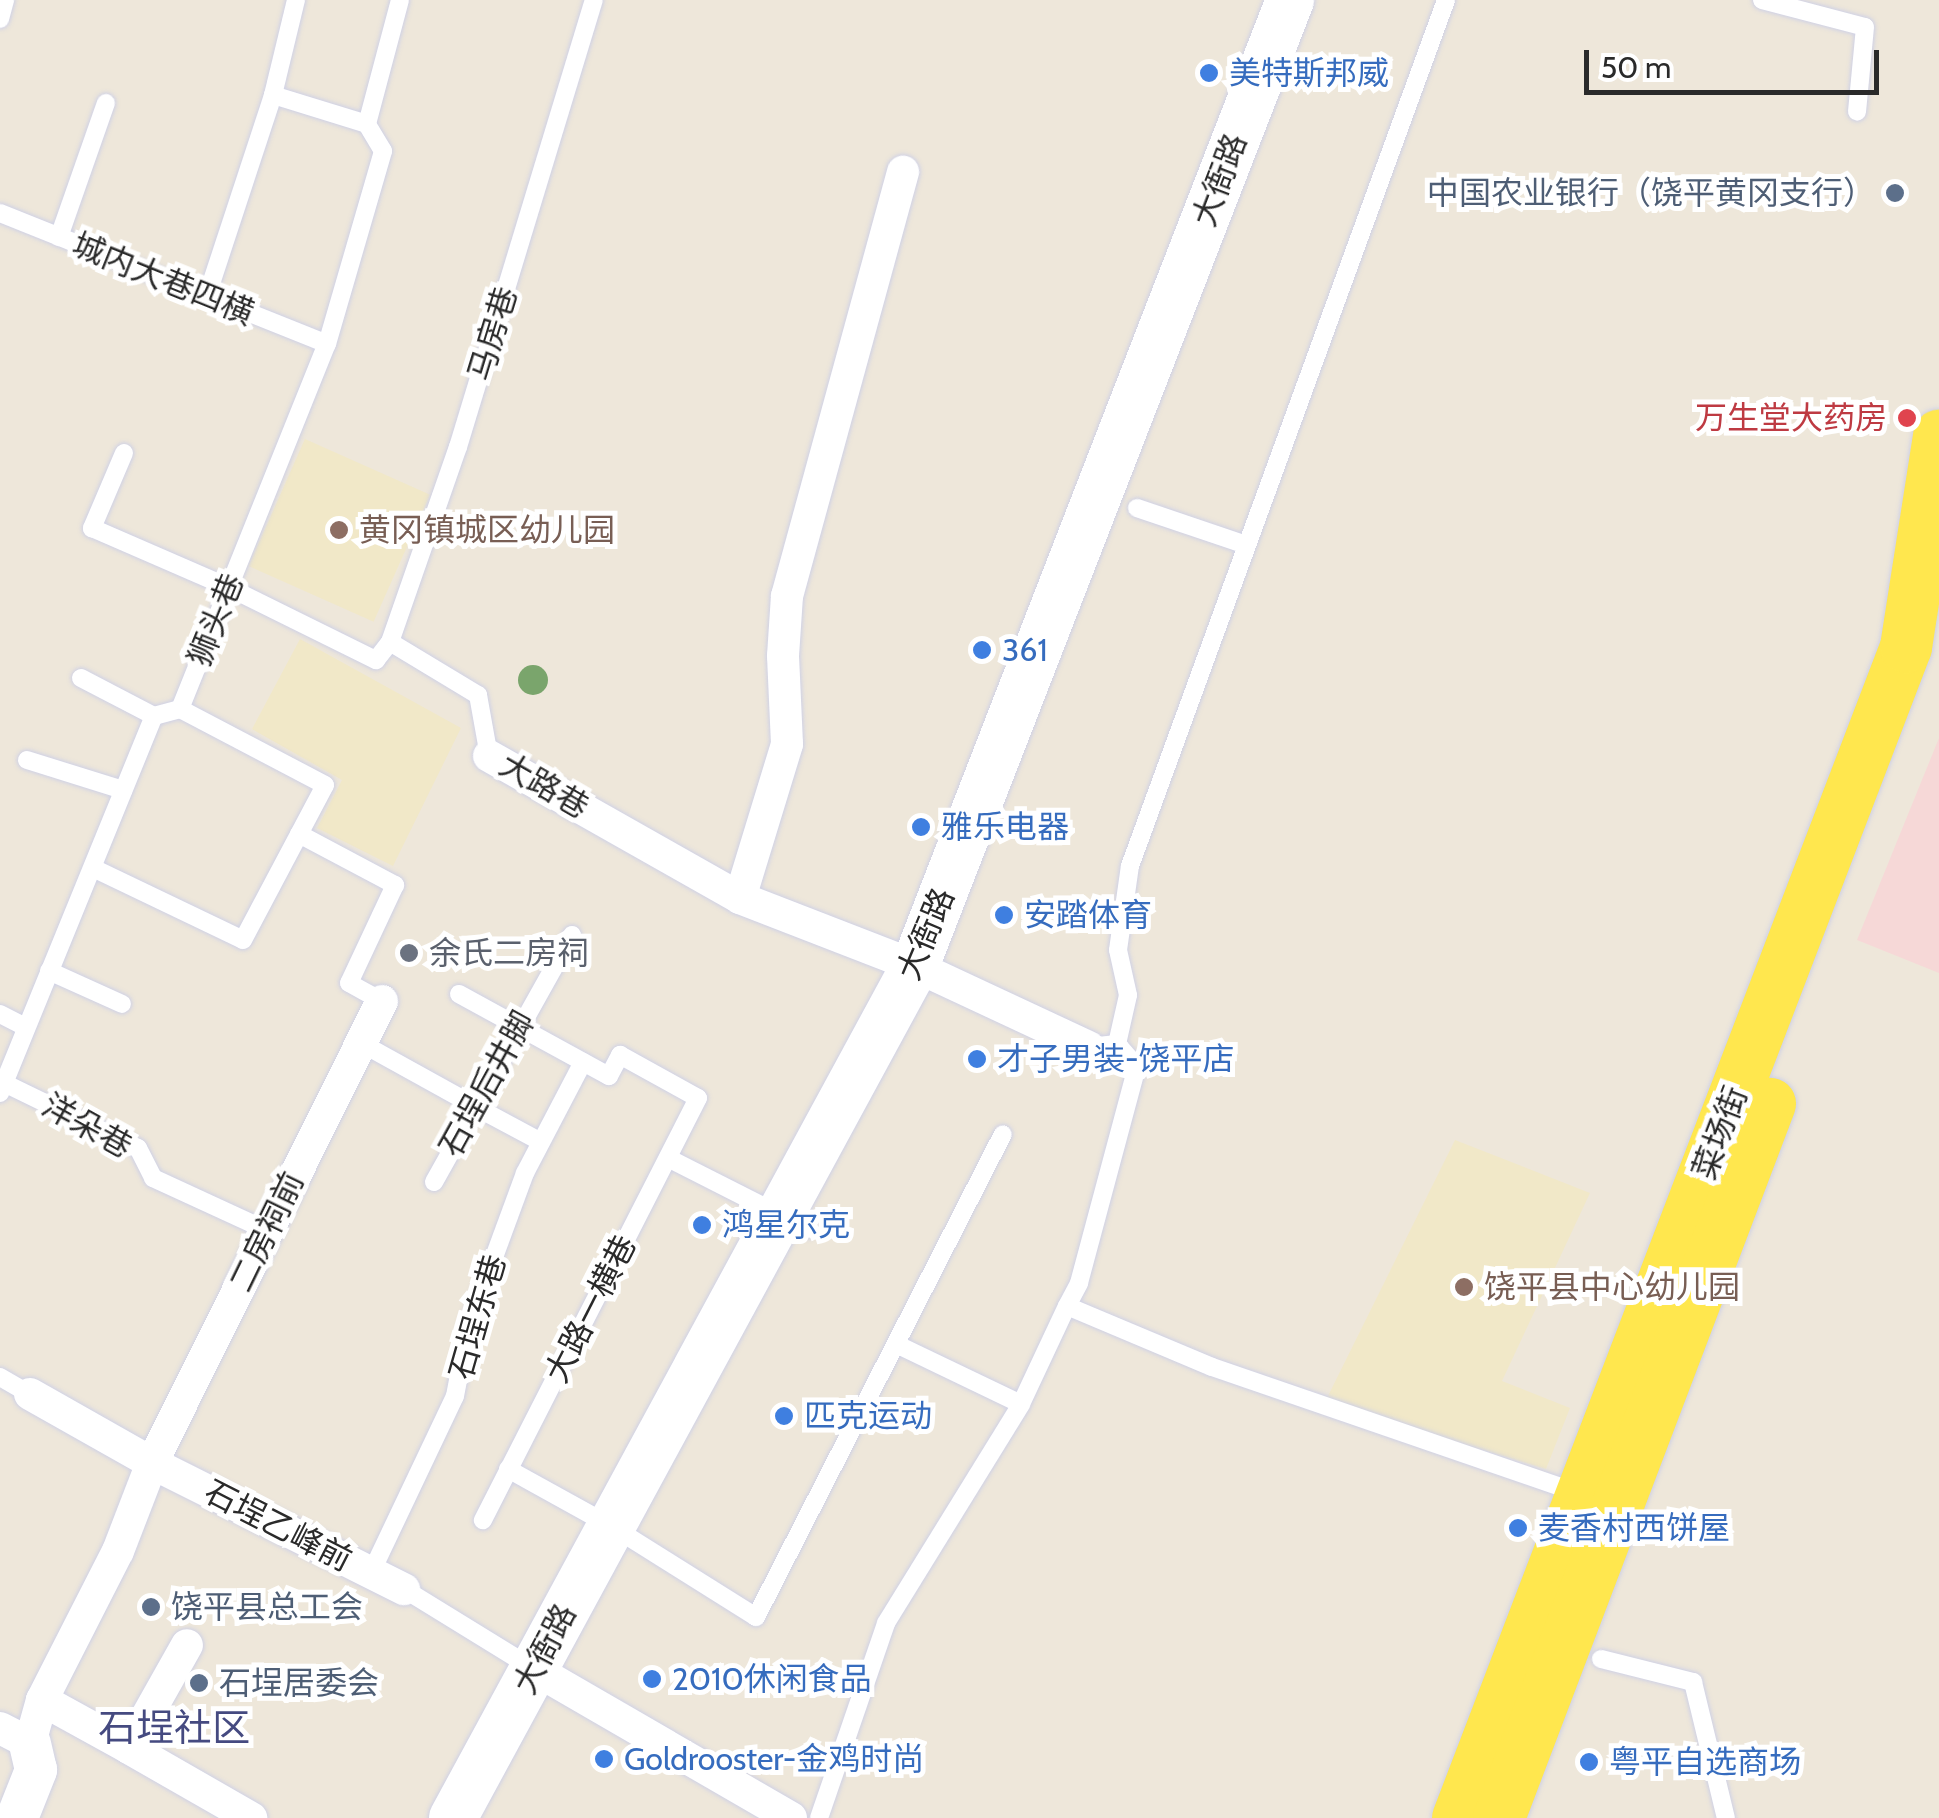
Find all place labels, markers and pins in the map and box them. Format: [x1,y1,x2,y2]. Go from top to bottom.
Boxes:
place label: 美特斯邦威 [1229,54,1389,92]
marker: 美特斯邦威 [1198,62,1220,84]
place label: 中国农业银行（饶平黄冈支行） [1427,174,1875,212]
marker: 中国农业银行（饶平黄冈支行） [1884,182,1906,204]
place label: 万生堂大药房 [1695,399,1887,437]
marker: 万生堂大药房 [1896,407,1918,429]
place label: 黄冈镇城区幼儿园 [359,511,615,549]
marker: 黄冈镇城区幼儿园 [328,519,350,541]
place label: 361 [1002,631,1048,669]
marker: 361 [971,639,993,661]
place label: 雅乐电器 [941,808,1069,846]
marker: 雅乐电器 [910,816,932,838]
place label: 安踏体育 [1024,896,1152,934]
marker: 安踏体育 [993,904,1015,926]
place label: 余氏二房祠 [429,934,589,972]
marker: 余氏二房祠 [398,942,420,964]
place label: 才子男装-饶平店 [997,1040,1235,1078]
marker: 才子男装-饶平店 [966,1048,988,1070]
place label: 鸿星尔克 [722,1206,850,1244]
marker: 鸿星尔克 [691,1214,713,1236]
place label: 饶平县中心幼儿园 [1484,1268,1740,1306]
marker: 饶平县中心幼儿园 [1453,1276,1475,1298]
place label: 匹克运动 [804,1397,932,1435]
marker: 匹克运动 [773,1405,795,1427]
place label: 麦香村西饼屋 [1538,1509,1730,1547]
marker: 麦香村西饼屋 [1507,1517,1529,1539]
place label: 饶平县总工会 [171,1588,363,1626]
marker: 饶平县总工会 [140,1596,162,1618]
place label: 2010休闲食品 [672,1660,872,1698]
place label: 石埕居委会 [219,1664,379,1702]
marker: 2010休闲食品 [641,1668,663,1690]
marker: 石埕居委会 [188,1672,210,1694]
place label: Goldrooster-金鸡时尚 [624,1740,924,1778]
place label: 粤平自选商场 [1609,1743,1801,1781]
marker: Goldrooster-金鸡时尚 [593,1748,615,1770]
marker: 粤平自选商场 [1578,1751,1600,1773]

